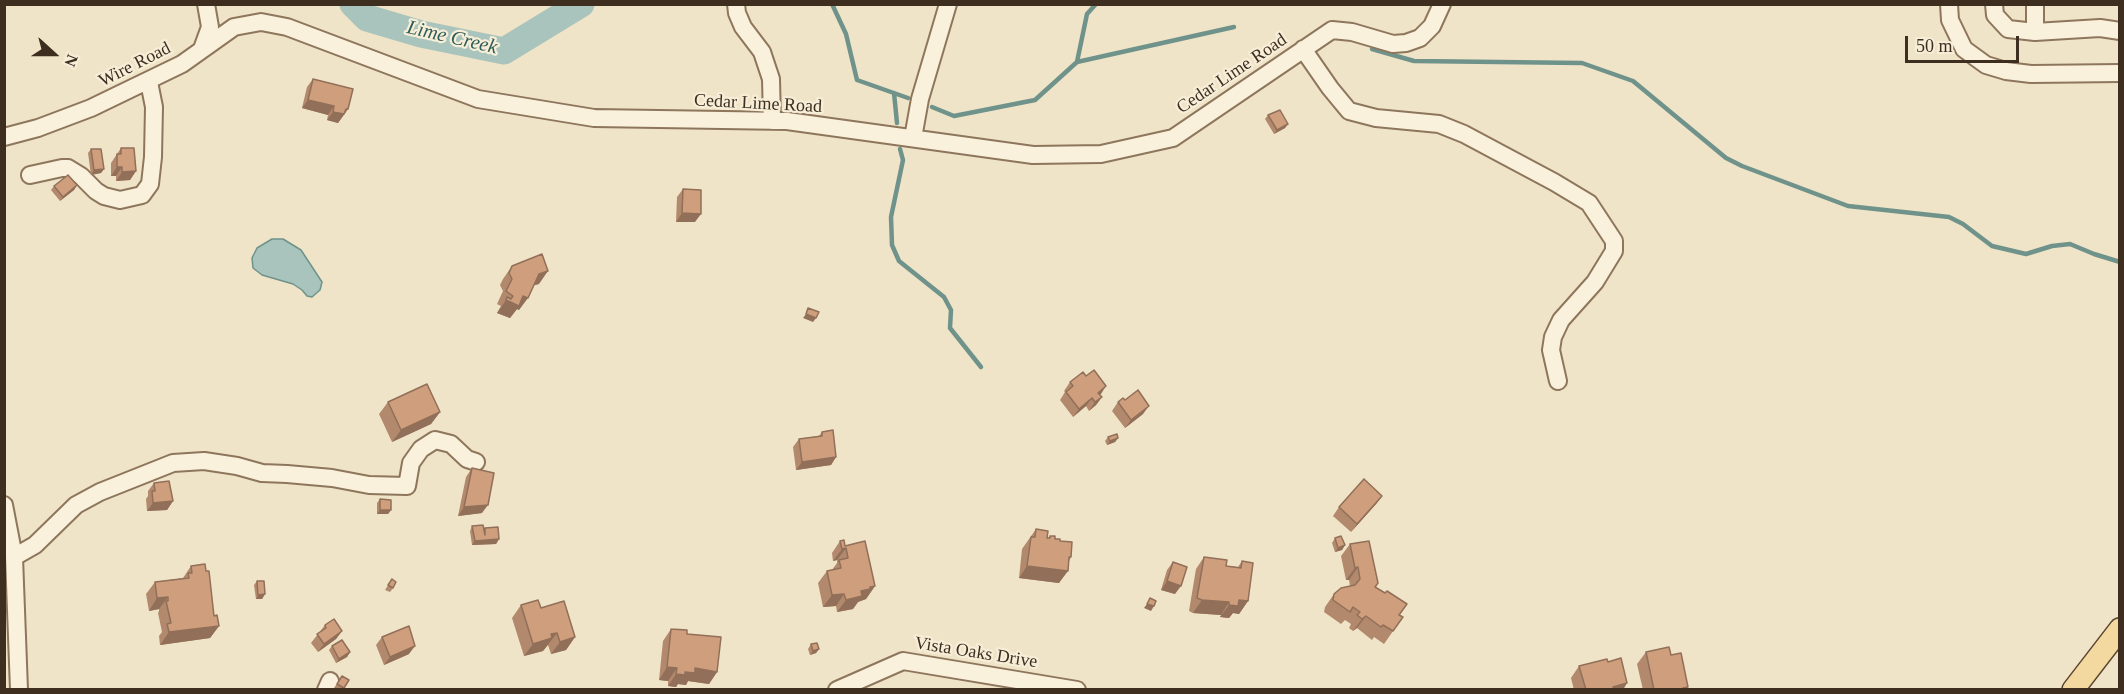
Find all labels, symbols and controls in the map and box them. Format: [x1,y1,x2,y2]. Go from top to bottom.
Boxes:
water label: Lime Creek [404,16,500,60]
north arrow [24,24,84,84]
scale bar [1908,24,2022,62]
street label: Cedar Lime Road [1173,29,1291,119]
text: 50 m [1916,36,1953,56]
street label: Wire Road [95,38,175,92]
text: N [61,52,81,69]
street label: Cedar Lime Road [694,90,822,118]
street label: Vista Oaks Drive [913,633,1039,673]

